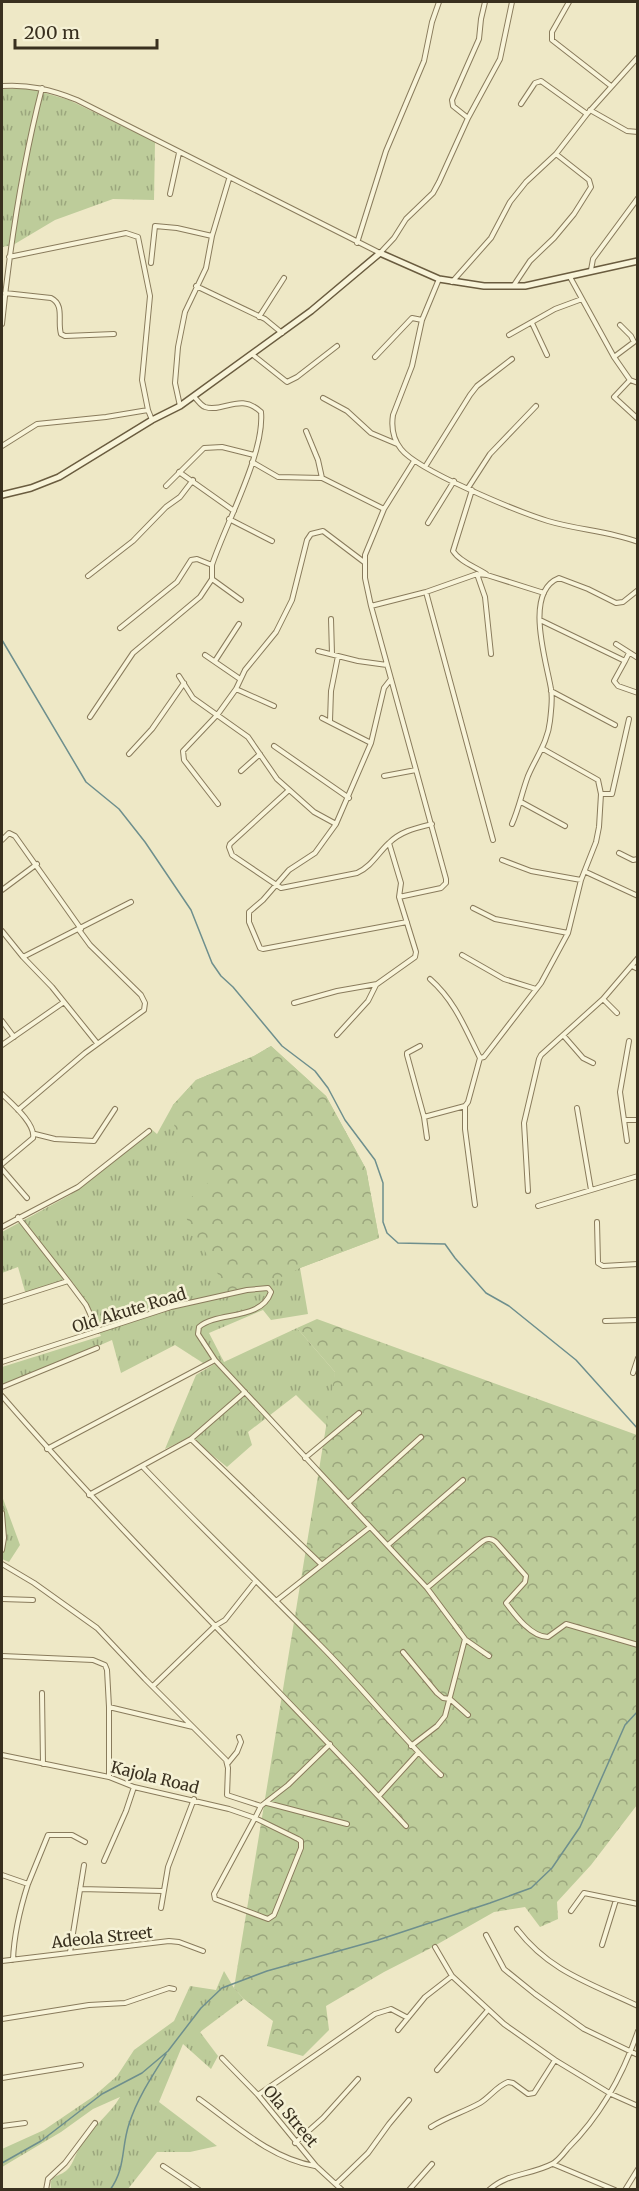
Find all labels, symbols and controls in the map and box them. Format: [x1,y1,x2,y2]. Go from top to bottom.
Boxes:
scale bar [15,12,158,50]
text: 200 m [24,21,80,44]
street label: Old Akute Road [70,1283,189,1337]
street label: Kajola Road [109,1756,201,1798]
street label: Adeola Street [49,1922,154,1952]
street label: Ola Street [259,2081,323,2152]

